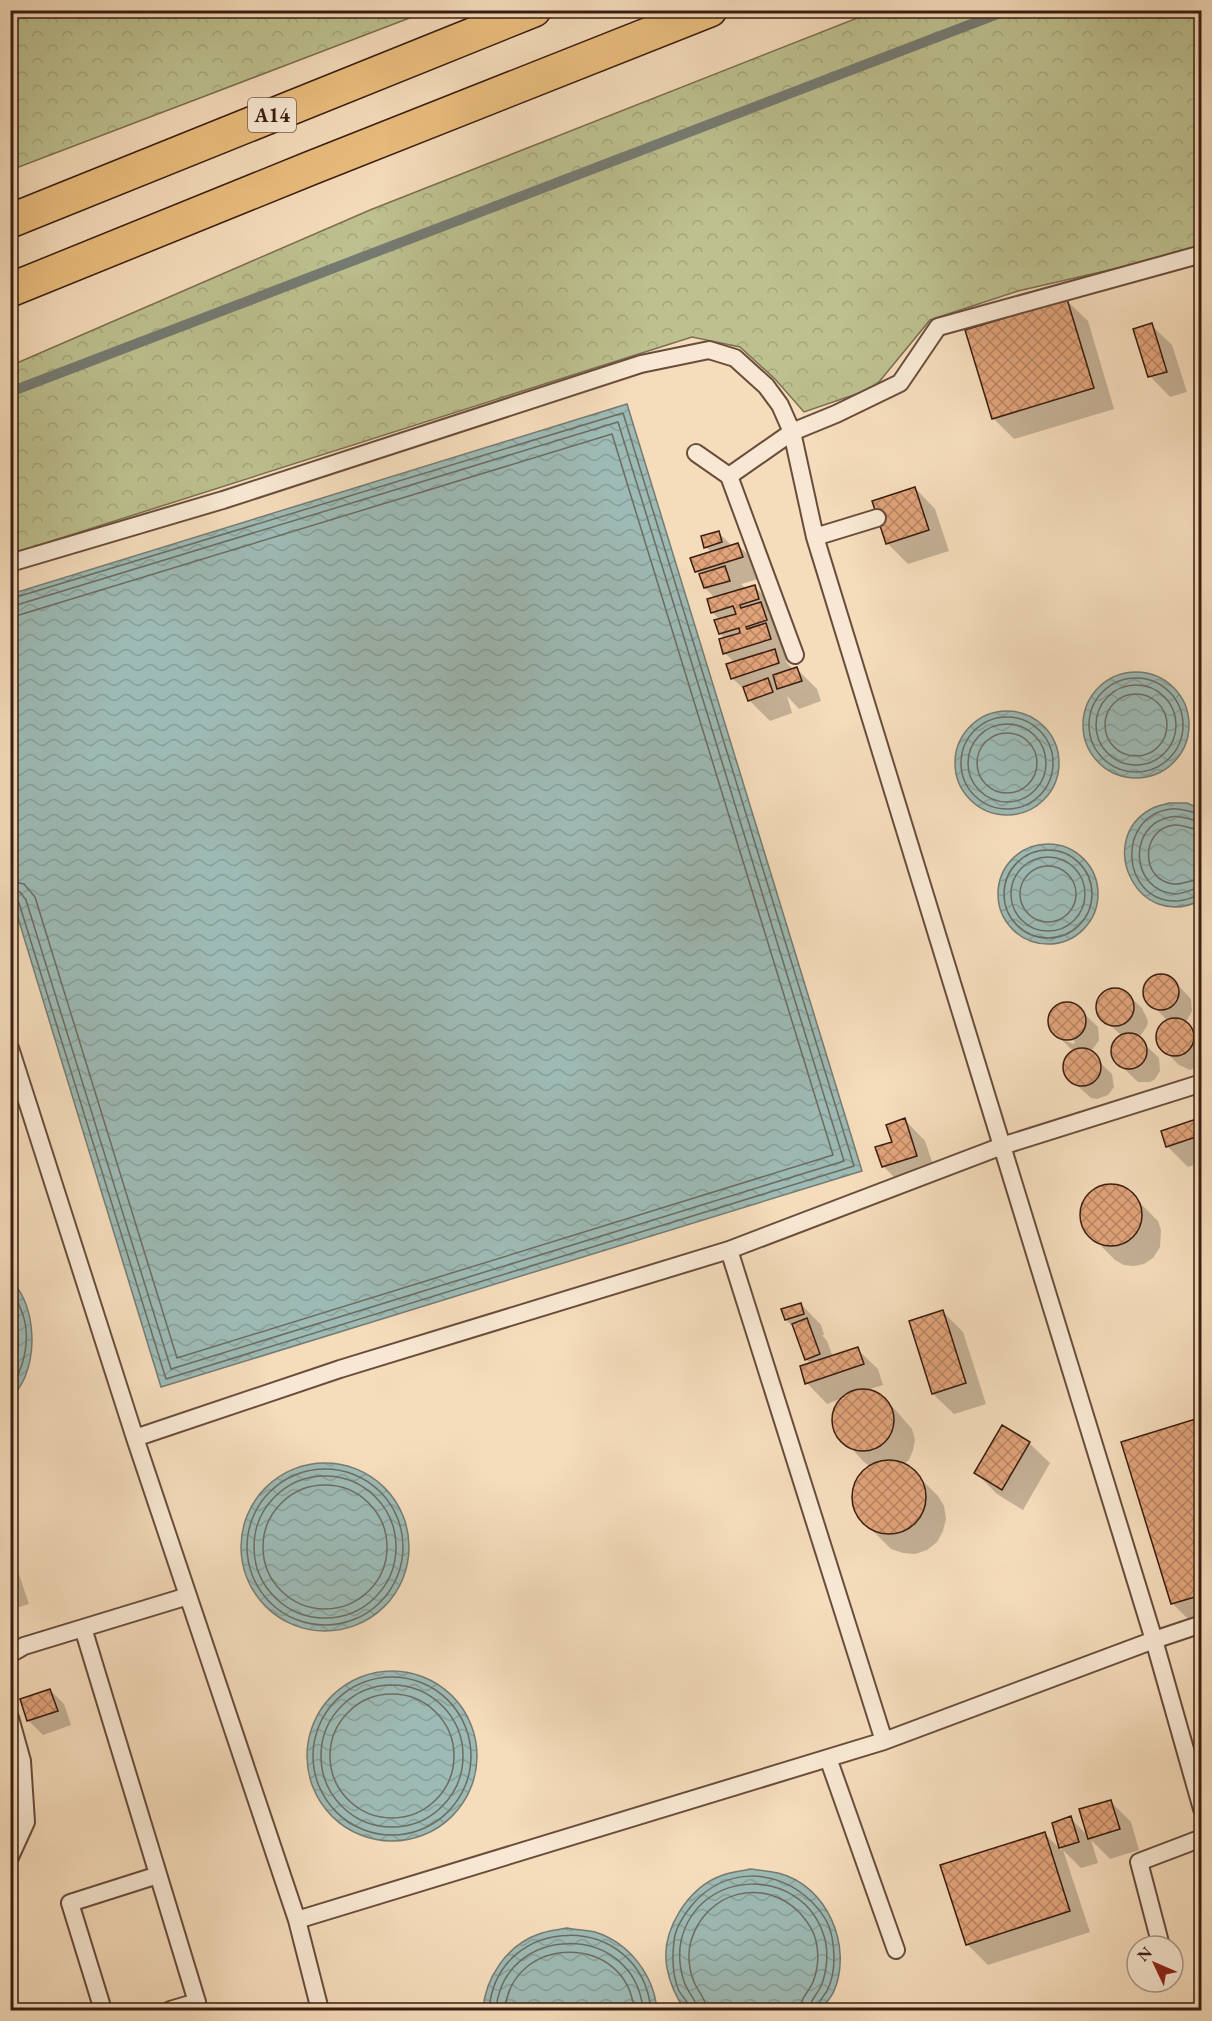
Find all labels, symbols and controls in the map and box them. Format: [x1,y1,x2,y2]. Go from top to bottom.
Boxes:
road number: A14 [248,98,296,132]
north arrow [1125,1934,1185,1994]
text: N [1133,1942,1157,1966]

